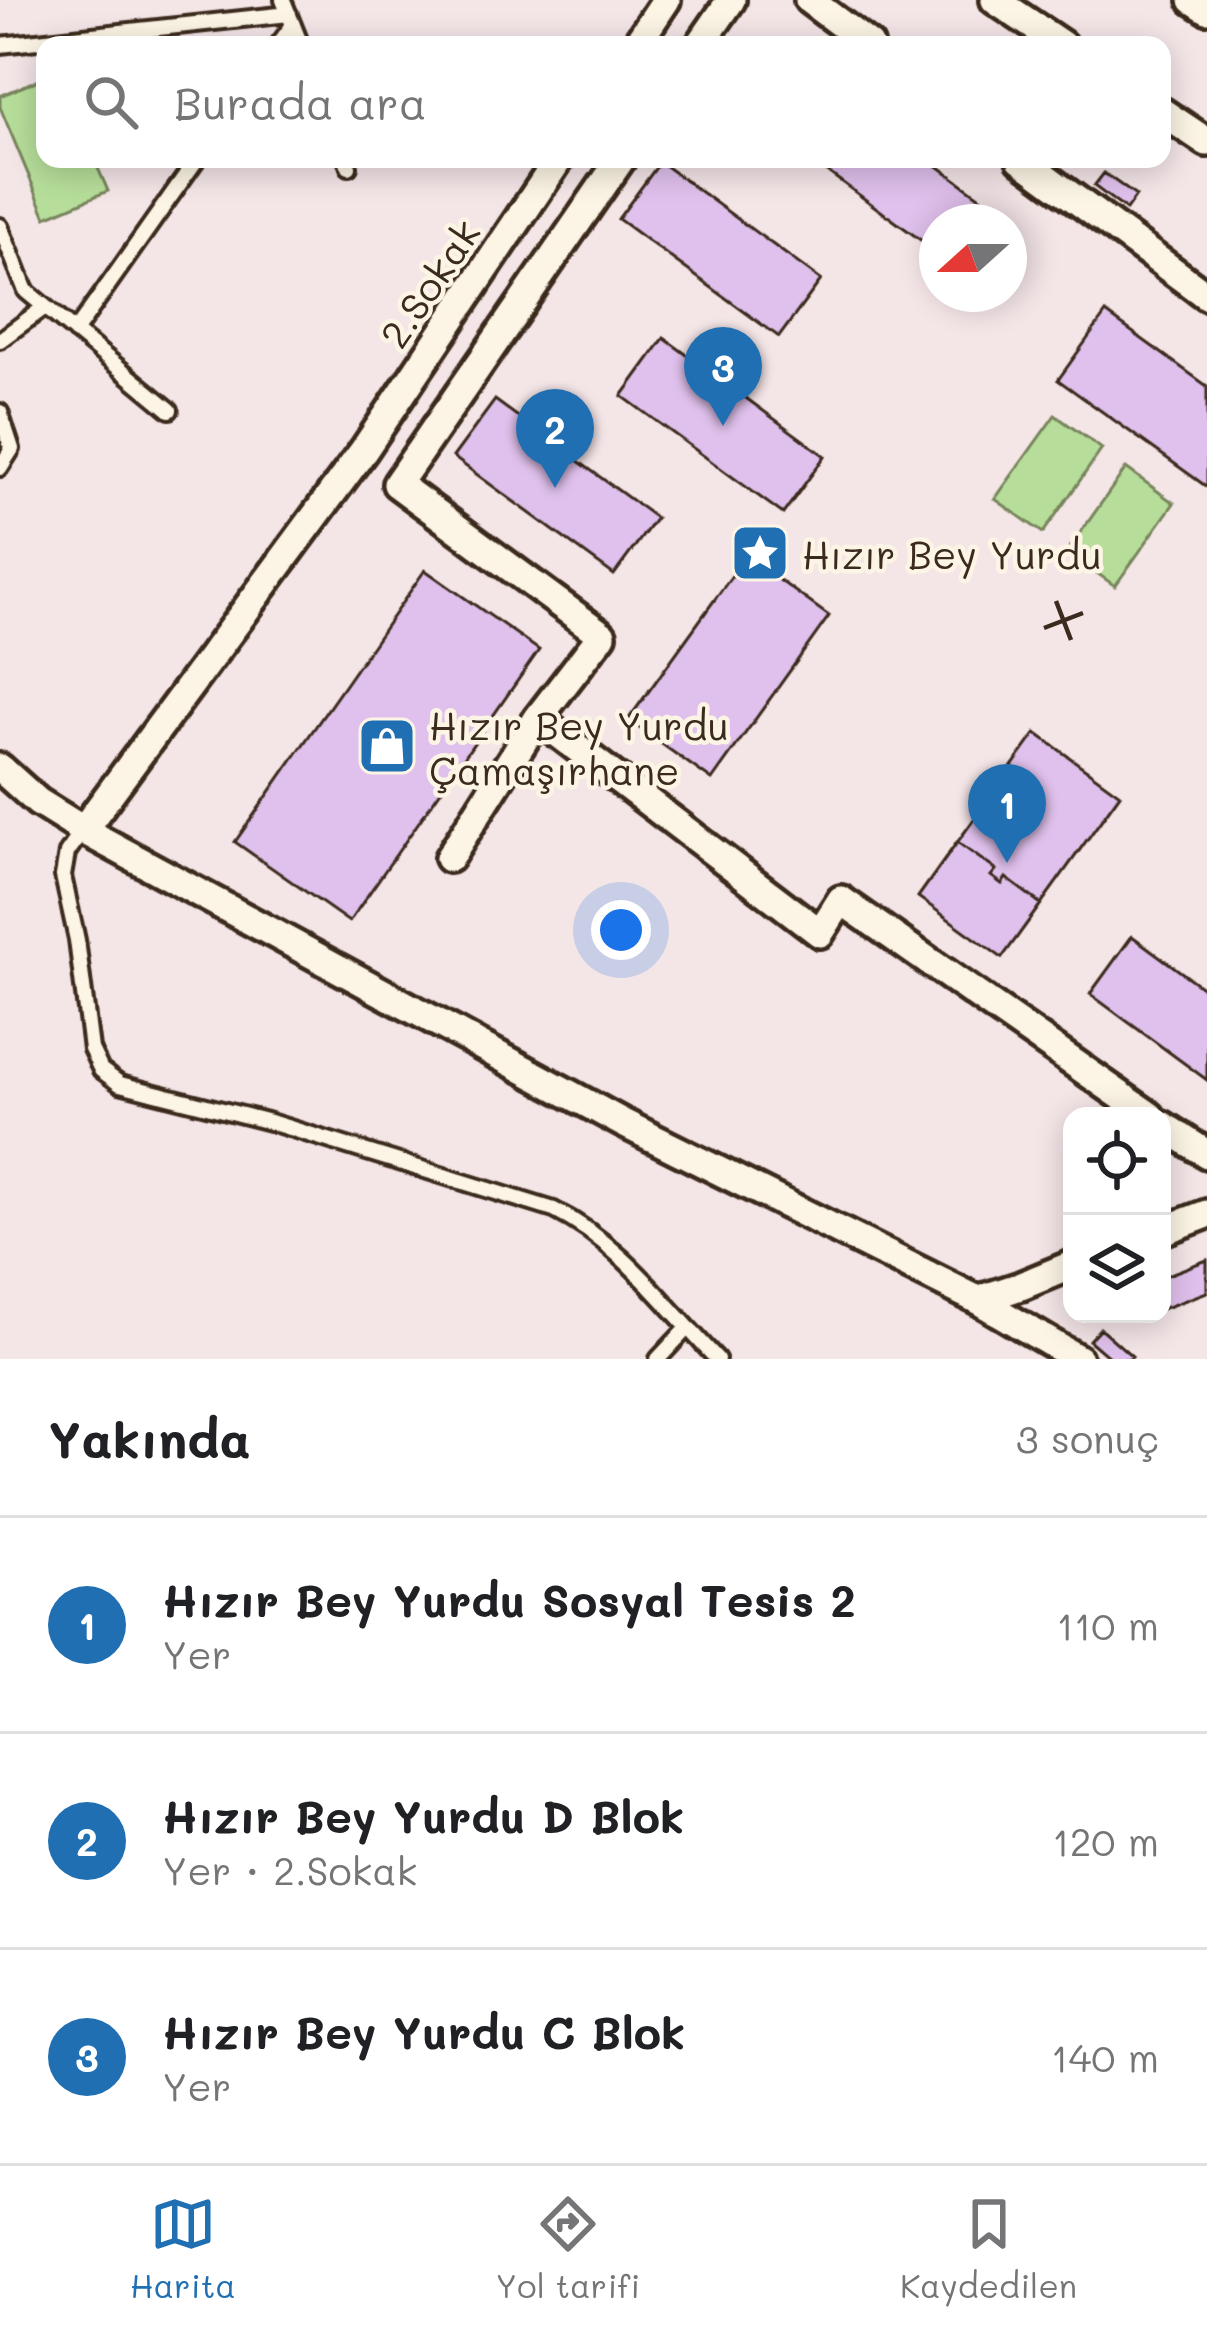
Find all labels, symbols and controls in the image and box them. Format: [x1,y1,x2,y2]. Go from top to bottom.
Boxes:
search box [36,36,1171,168]
icon: search [78,69,144,135]
text: Burada ara [174,73,427,131]
north arrow [919,204,1027,312]
street label: 2.Sokak [368,209,490,357]
pin: 3 [684,327,762,426]
pin: 2 [516,389,594,488]
place icon: Hızır Bey Yurdu [729,522,791,584]
place label: Hızır Bey Yurdu [802,528,1102,579]
place label: Hızır Bey Yurdu Çamaşırhane [429,699,729,795]
shop icon: Hızır Bey Yurdu Çamaşırhane [356,715,418,777]
pin: 1 [968,764,1046,863]
your location [591,900,651,960]
map controls [1063,1107,1171,1323]
button: locate [1063,1107,1171,1215]
button: layers [1063,1215,1171,1323]
text: Yakında [48,1404,251,1471]
text: 3 sonuç [1016,1412,1159,1463]
text: Hızır Bey Yurdu Sosyal Tesis 2 [162,1570,856,1628]
text: 1 [78,1599,96,1650]
text: 110 m [1057,1599,1159,1650]
text: Yer [162,1628,231,1679]
text: Hızır Bey Yurdu D Blok [162,1786,684,1844]
text: 2 [76,1815,98,1866]
text: 120 m [1052,1815,1159,1866]
text: Yer · 2.Sokak [162,1844,417,1895]
text: Hızır Bey Yurdu C Blok [162,2002,685,2060]
text: 3 [75,2031,99,2082]
text: 140 m [1051,2031,1159,2082]
text: Yer [162,2060,231,2111]
tab: Harita [130,2191,236,2306]
tab: Yol tarifi [495,2191,640,2306]
tab: Kaydedilen [900,2191,1077,2306]

